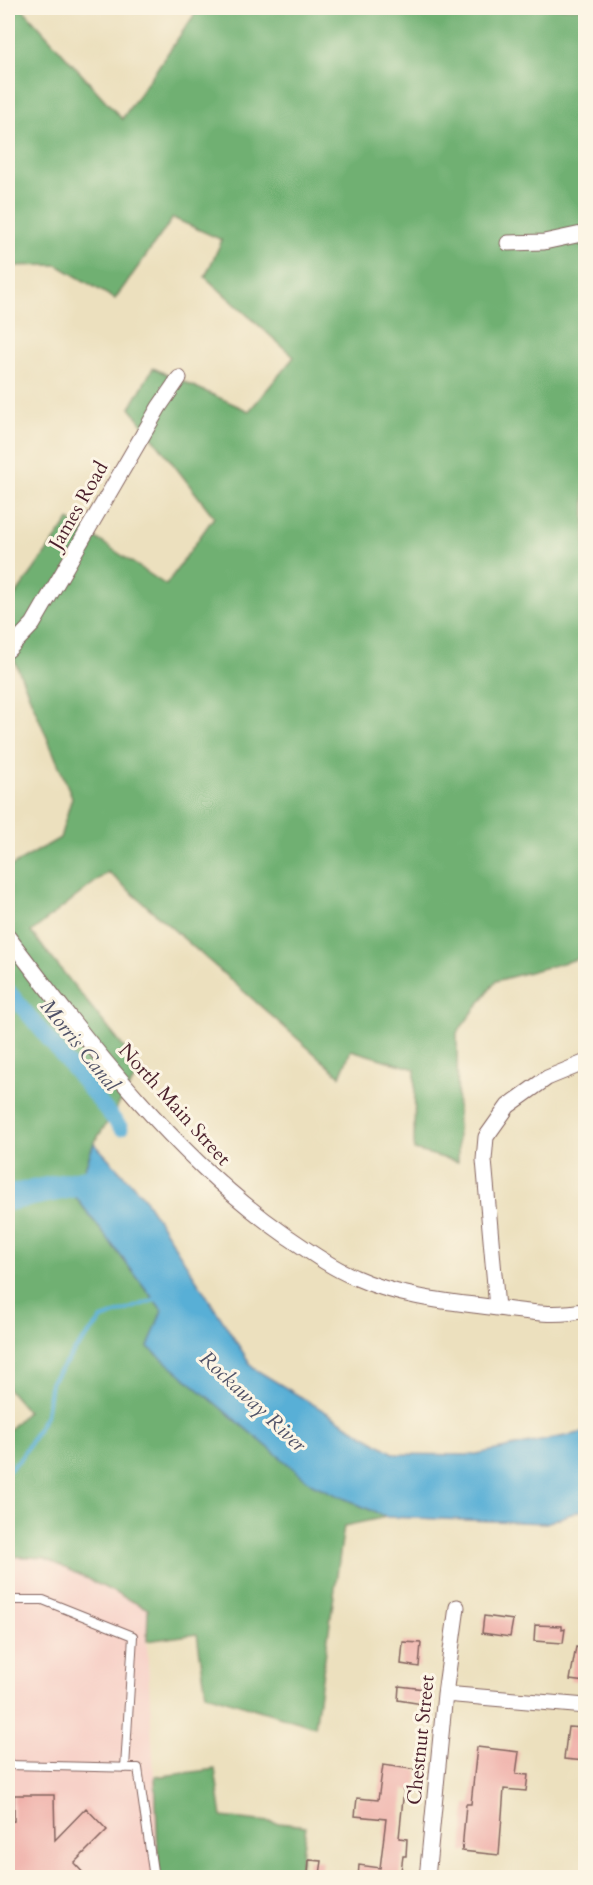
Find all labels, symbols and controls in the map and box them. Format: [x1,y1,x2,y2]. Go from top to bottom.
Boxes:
street label: James Road [41,456,115,557]
water label: Morris Canal [33,993,127,1099]
street label: North Main Street [112,1037,237,1172]
water label: Rockaway River [193,1344,313,1459]
street label: Chestnut Street [400,1673,441,1806]

